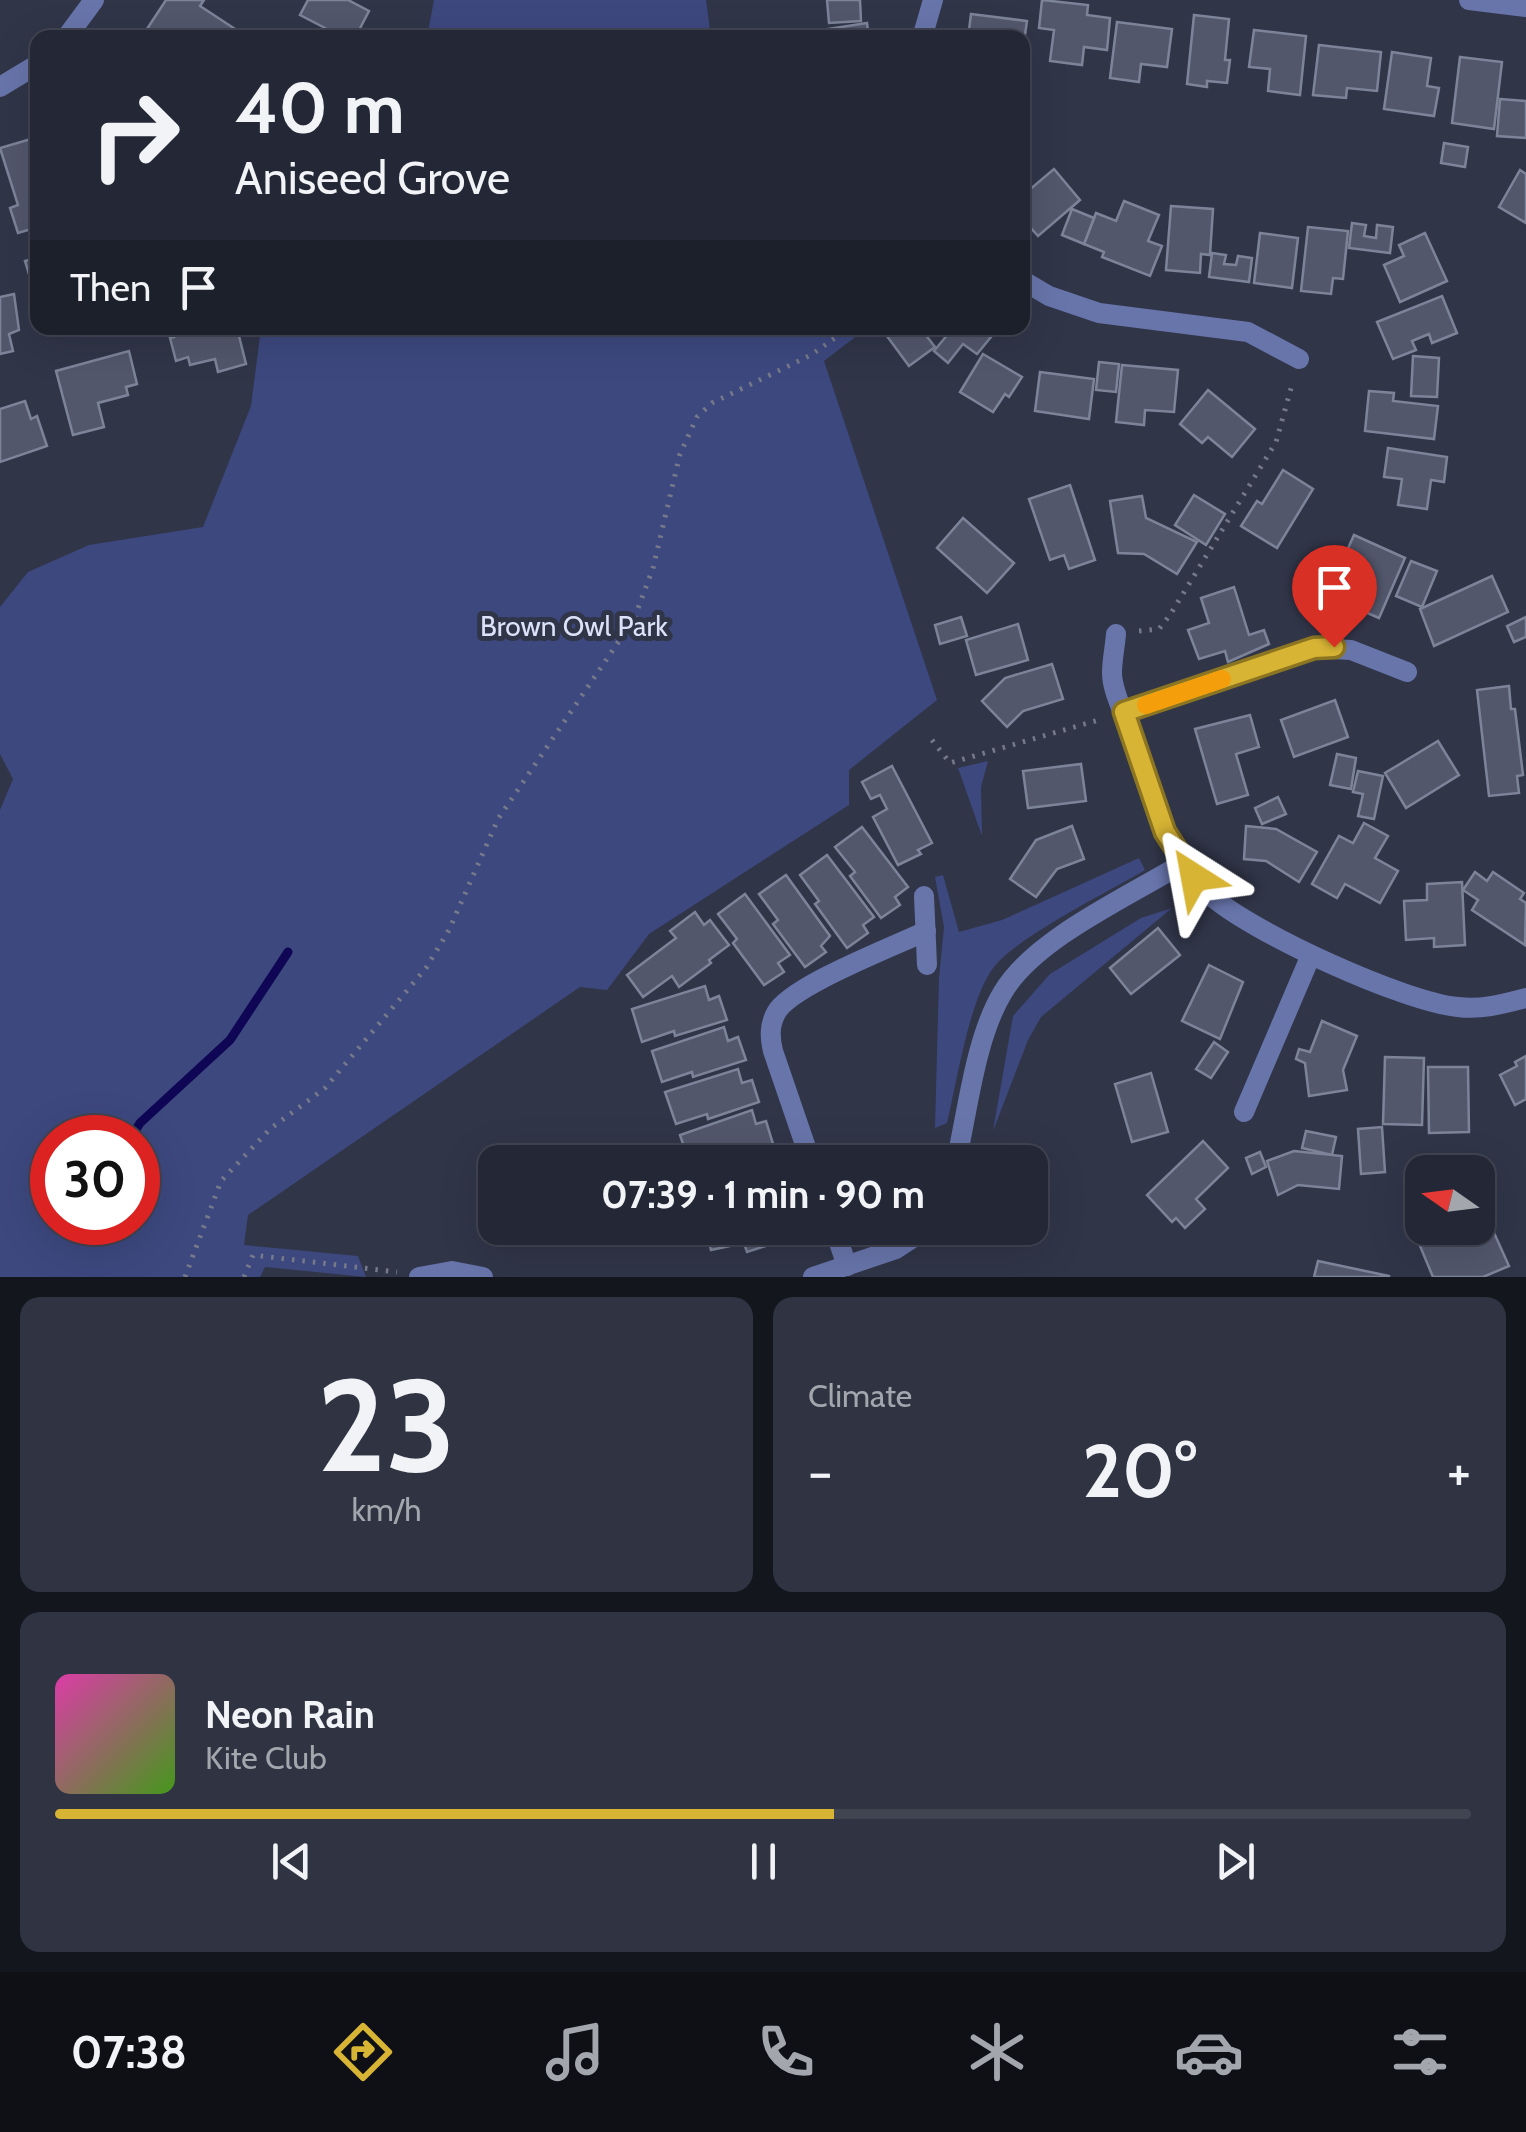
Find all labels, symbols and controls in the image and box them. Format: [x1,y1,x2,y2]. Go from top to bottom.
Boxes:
text: 40 m [235,65,404,151]
icon: right [70,70,200,200]
text: Aniseed Grove [235,151,510,205]
icon: arrive [171,260,226,315]
text: Then [70,264,151,311]
pin [1292,545,1377,648]
icon: arrive [1307,560,1362,615]
park label: Brown Owl Park [480,609,668,643]
position arrow [1142,825,1246,929]
speed limit sign: 30 [30,1115,160,1245]
north arrow [1405,1155,1495,1245]
map controls [1405,1155,1495,1245]
text: 07:39 · 1 min · 90 m [601,1171,925,1218]
text: 23 [317,1346,456,1504]
text: Climate [808,1376,912,1415]
text: 20° [1082,1425,1197,1516]
text: − [808,1438,832,1505]
text: + [1447,1438,1471,1505]
text: km/h [351,1490,422,1529]
text: Neon Rain [205,1691,375,1738]
text: Kite Club [205,1738,327,1777]
icon: previous [264,1834,319,1889]
icon: pause [736,1834,791,1889]
icon: next [1208,1834,1263,1889]
icon: directions [328,2017,398,2087]
icon: music [540,2017,610,2087]
icon: phone [751,2017,821,2087]
icon: climate [962,2017,1032,2087]
icon: car [1174,2017,1244,2087]
icon: filters [1385,2017,1455,2087]
text: 07:38 [71,2025,187,2079]

